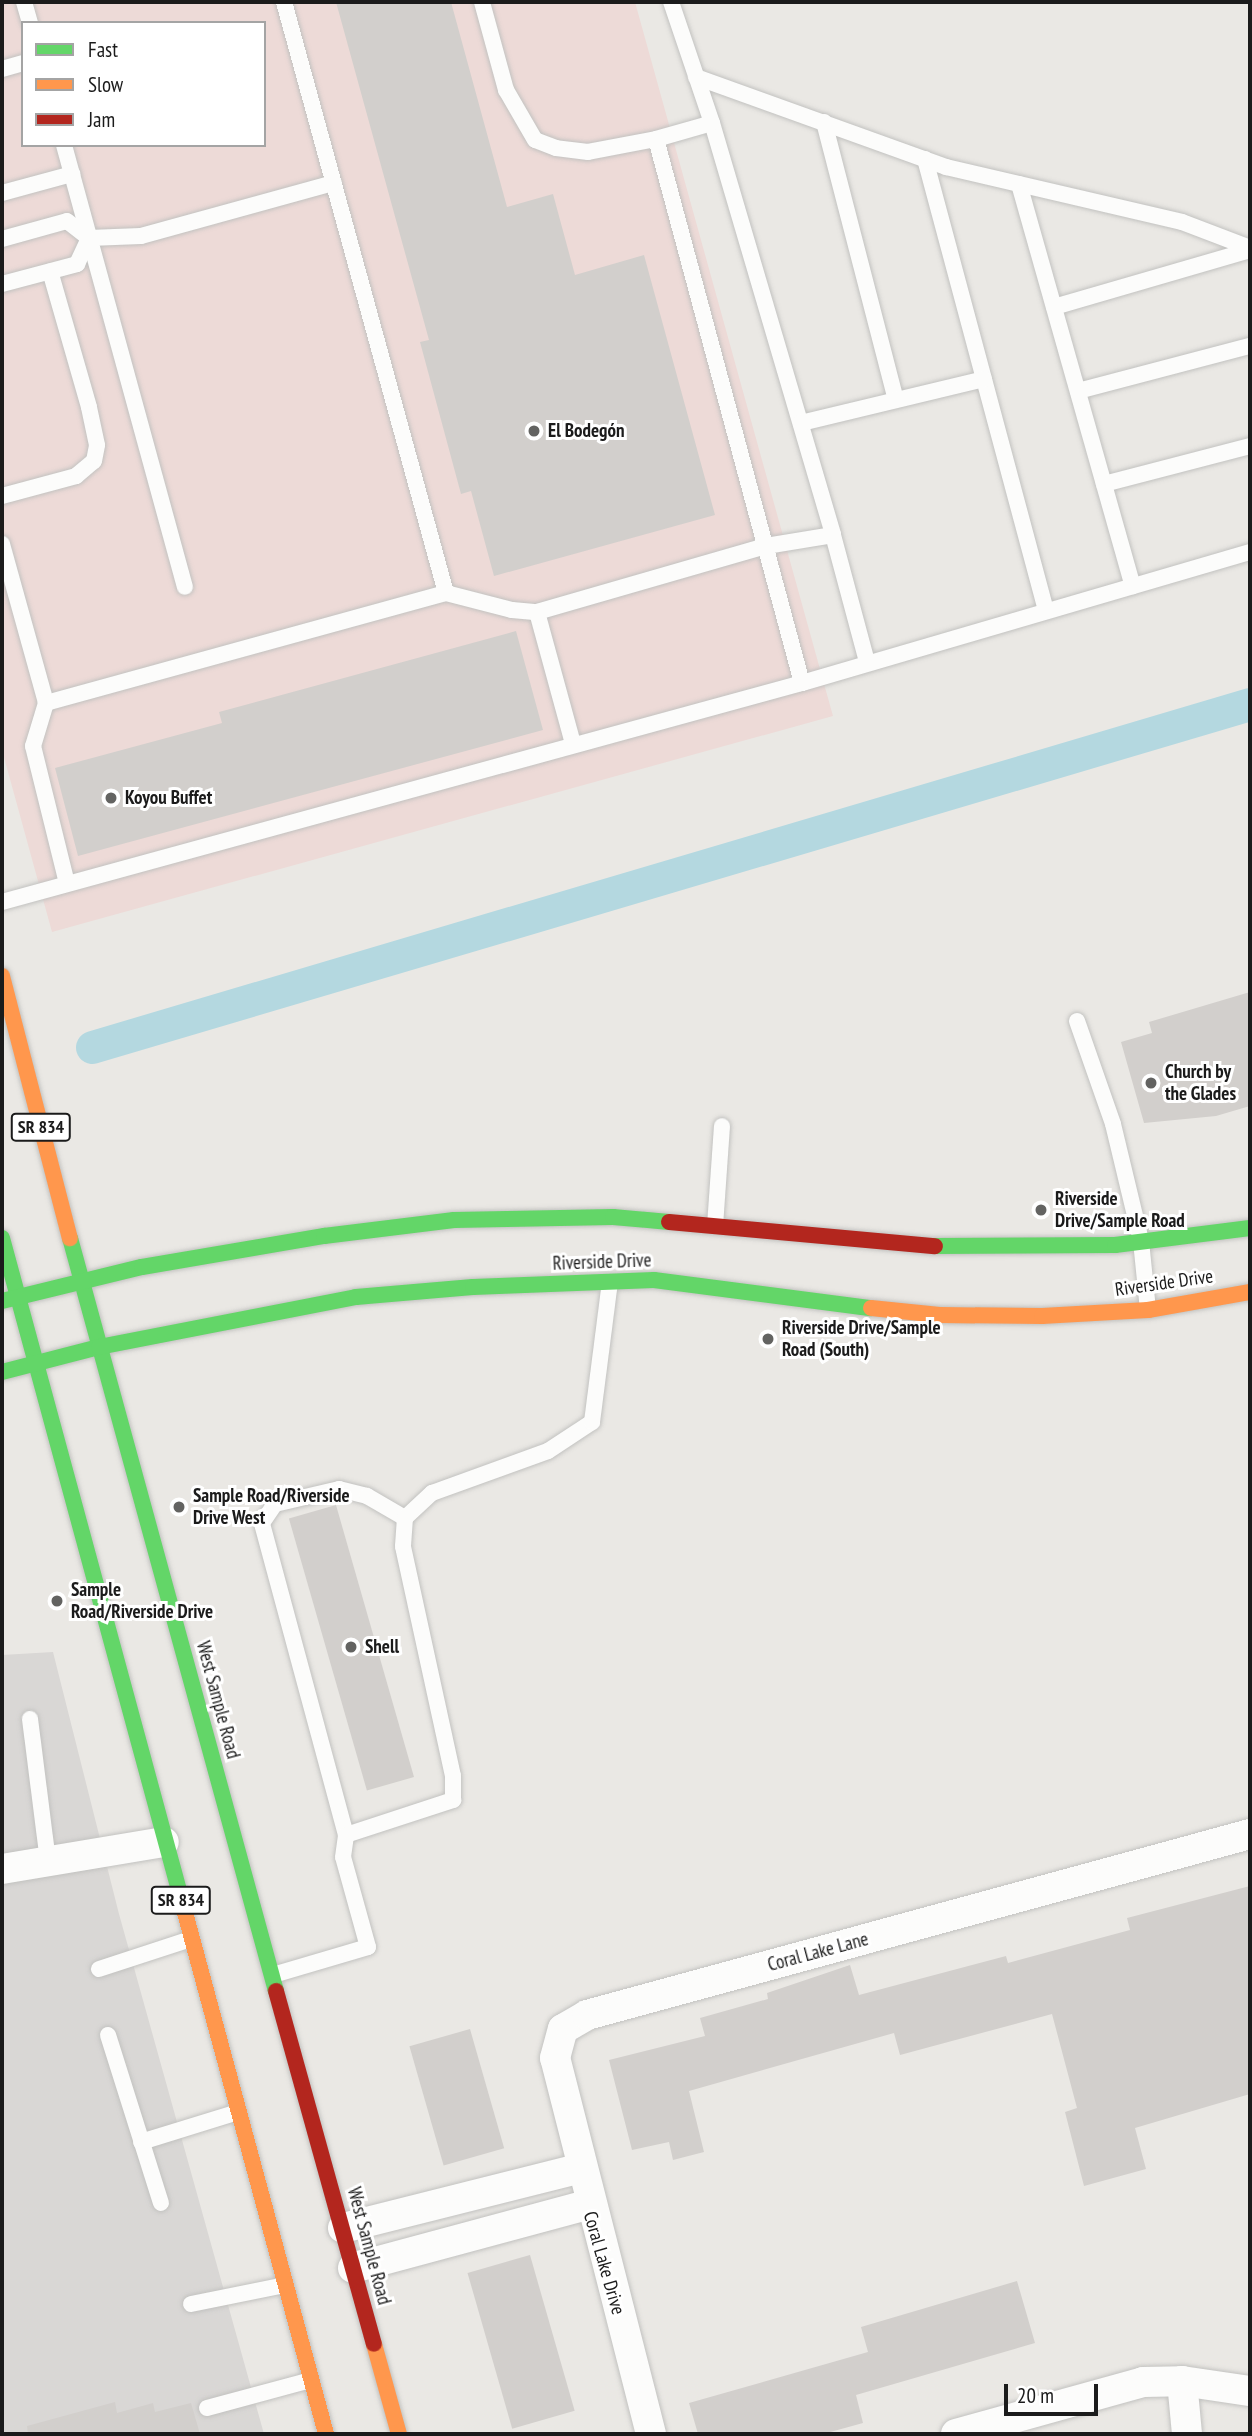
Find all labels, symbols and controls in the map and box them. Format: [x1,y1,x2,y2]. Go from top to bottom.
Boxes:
legend [21,21,266,147]
text: Fast [88,36,118,63]
text: Slow [88,71,123,98]
text: Jam [88,106,115,133]
place label: El Bodegón [548,420,624,442]
marker: El Bodegón [526,423,542,439]
place label: Koyou Buffet [125,787,212,809]
marker: Koyou Buffet [103,790,119,806]
place label: Church by the Glades [1165,1061,1236,1105]
marker: Church by the Glades [1143,1075,1159,1091]
road number: SR 834 [9,1112,72,1142]
place label: Riverside Drive/Sample Road [1055,1188,1185,1232]
marker: Riverside Drive/Sample Road [1033,1202,1049,1218]
street label: Riverside Drive [552,1249,652,1275]
street label: Riverside Drive [1113,1265,1215,1301]
place label: Riverside Drive/Sample Road (South) [782,1317,941,1361]
marker: Riverside Drive/Sample Road (South) [760,1331,776,1347]
place label: Sample Road/Riverside Drive West [193,1485,350,1529]
marker: Sample Road/Riverside Drive West [171,1499,187,1515]
place label: Sample Road/Riverside Drive [71,1579,213,1623]
marker: Sample Road/Riverside Drive [49,1593,65,1609]
place label: Shell [365,1636,399,1658]
street label: West Sample Road [191,1639,245,1761]
marker: Shell [343,1639,359,1655]
road number: SR 834 [150,1886,212,1914]
street label: Coral Lake Lane [765,1928,871,1976]
street label: West Sample Road [342,2185,396,2307]
street label: Coral Lake Drive [578,2209,630,2317]
scale bar [1007,2370,1102,2414]
text: 20 m [1017,2382,1054,2409]

